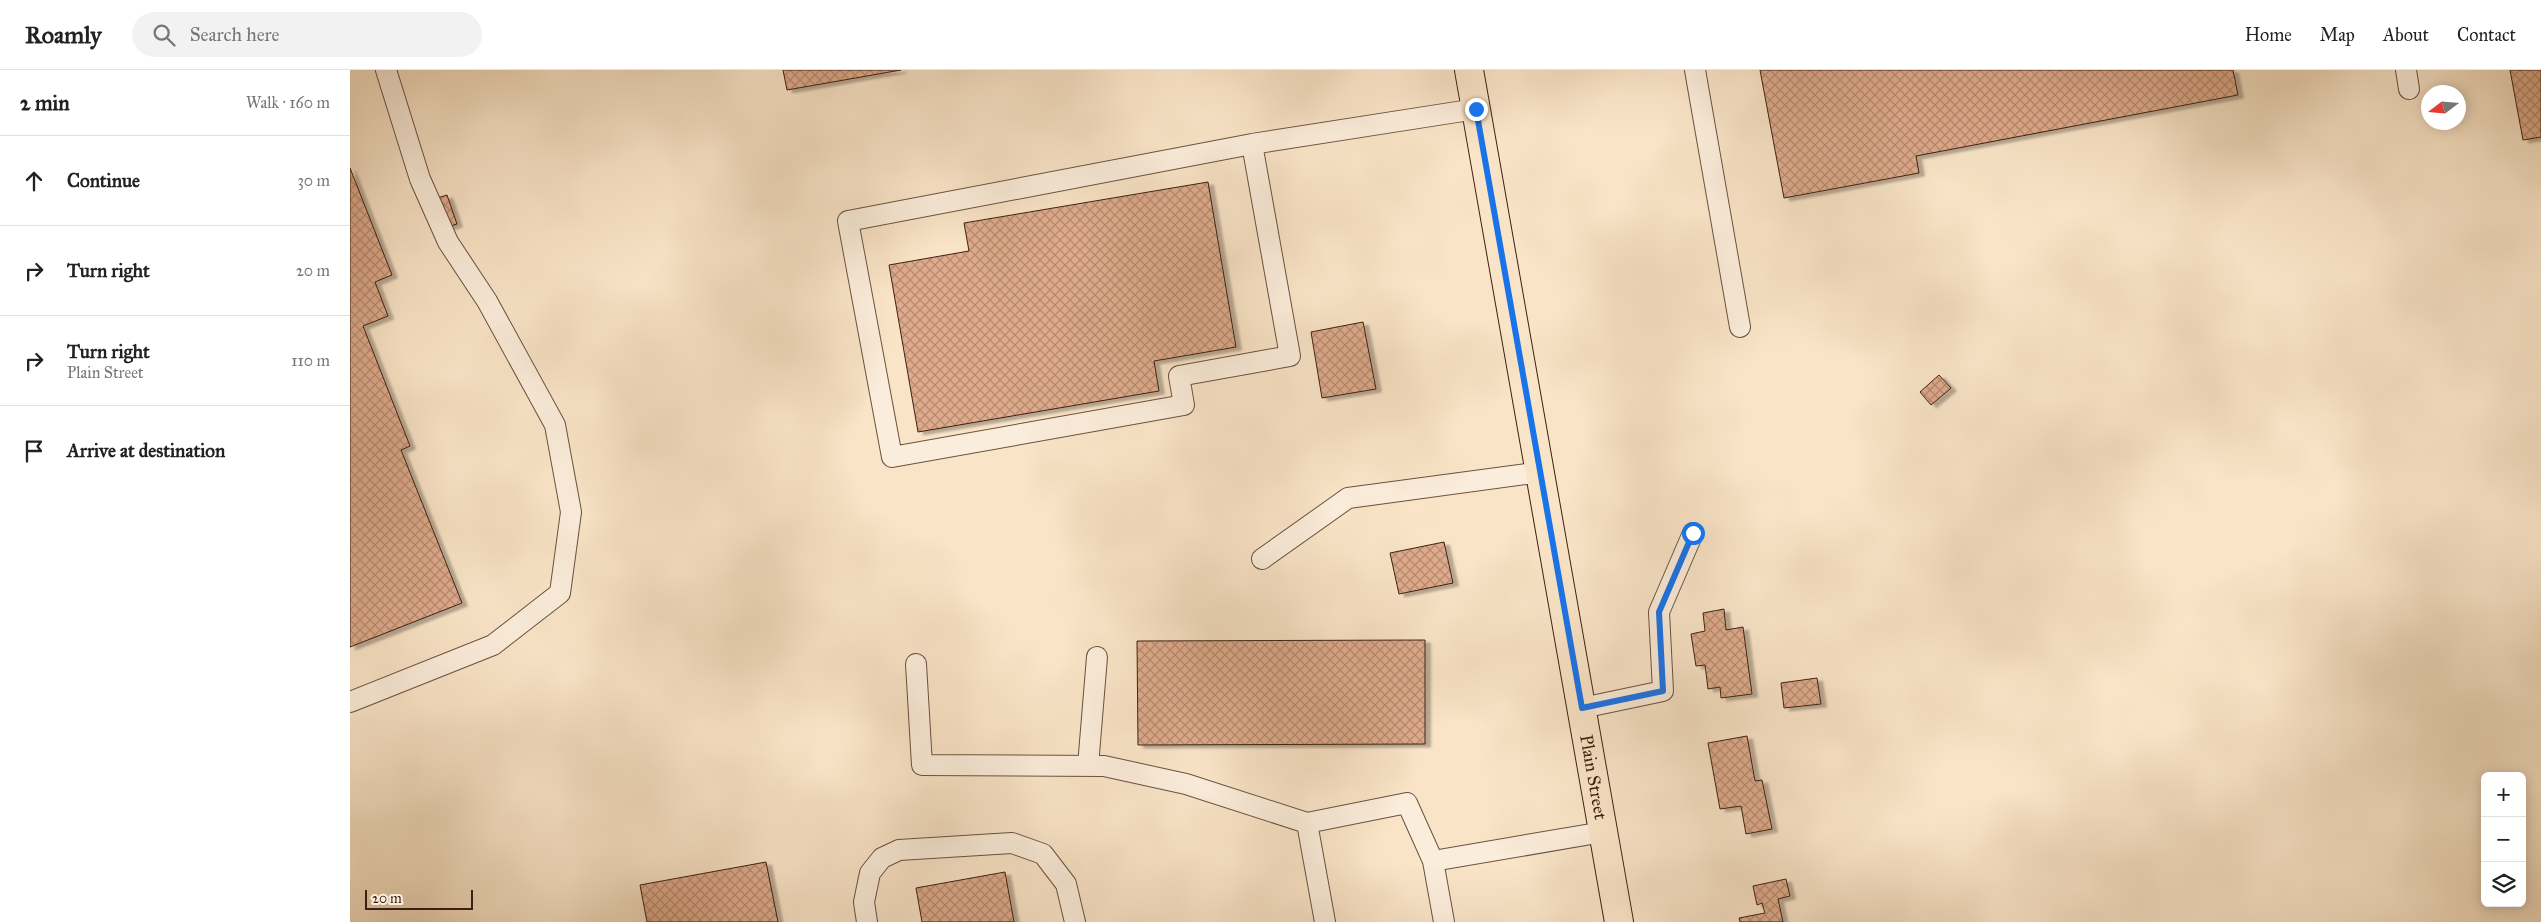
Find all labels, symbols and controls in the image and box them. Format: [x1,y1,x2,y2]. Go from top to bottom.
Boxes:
search box [132,12,482,57]
text: Roamly [25,20,102,50]
icon: search [150,21,178,49]
text: Search here [190,23,280,46]
text: Home [2245,24,2292,46]
text: Map [2320,24,2355,46]
text: About [2383,24,2429,46]
text: Contact [2457,24,2516,46]
north arrow [2421,85,2466,130]
text: 2 min [20,90,70,116]
text: Walk · 160 m [246,93,330,112]
route end [1465,98,1488,121]
icon: ahead [20,167,48,195]
text: Continue [67,169,140,192]
text: 30 m [297,171,330,190]
icon: right [20,257,48,285]
text: Turn right [67,259,150,282]
text: 20 m [296,261,330,280]
text: Turn right [67,340,150,363]
icon: right [20,347,48,375]
text: 110 m [291,351,330,370]
text: Plain Street [67,363,144,382]
icon: arrive [20,437,48,465]
text: Arrive at destination [67,439,225,462]
route start [1682,522,1705,545]
street label: Plain Street [1575,733,1612,822]
map controls [2481,772,2526,907]
button: + [2481,772,2526,817]
button: − [2481,817,2526,862]
button: layers [2481,862,2526,907]
scale bar [365,887,472,910]
text: 20 m [372,890,402,907]

